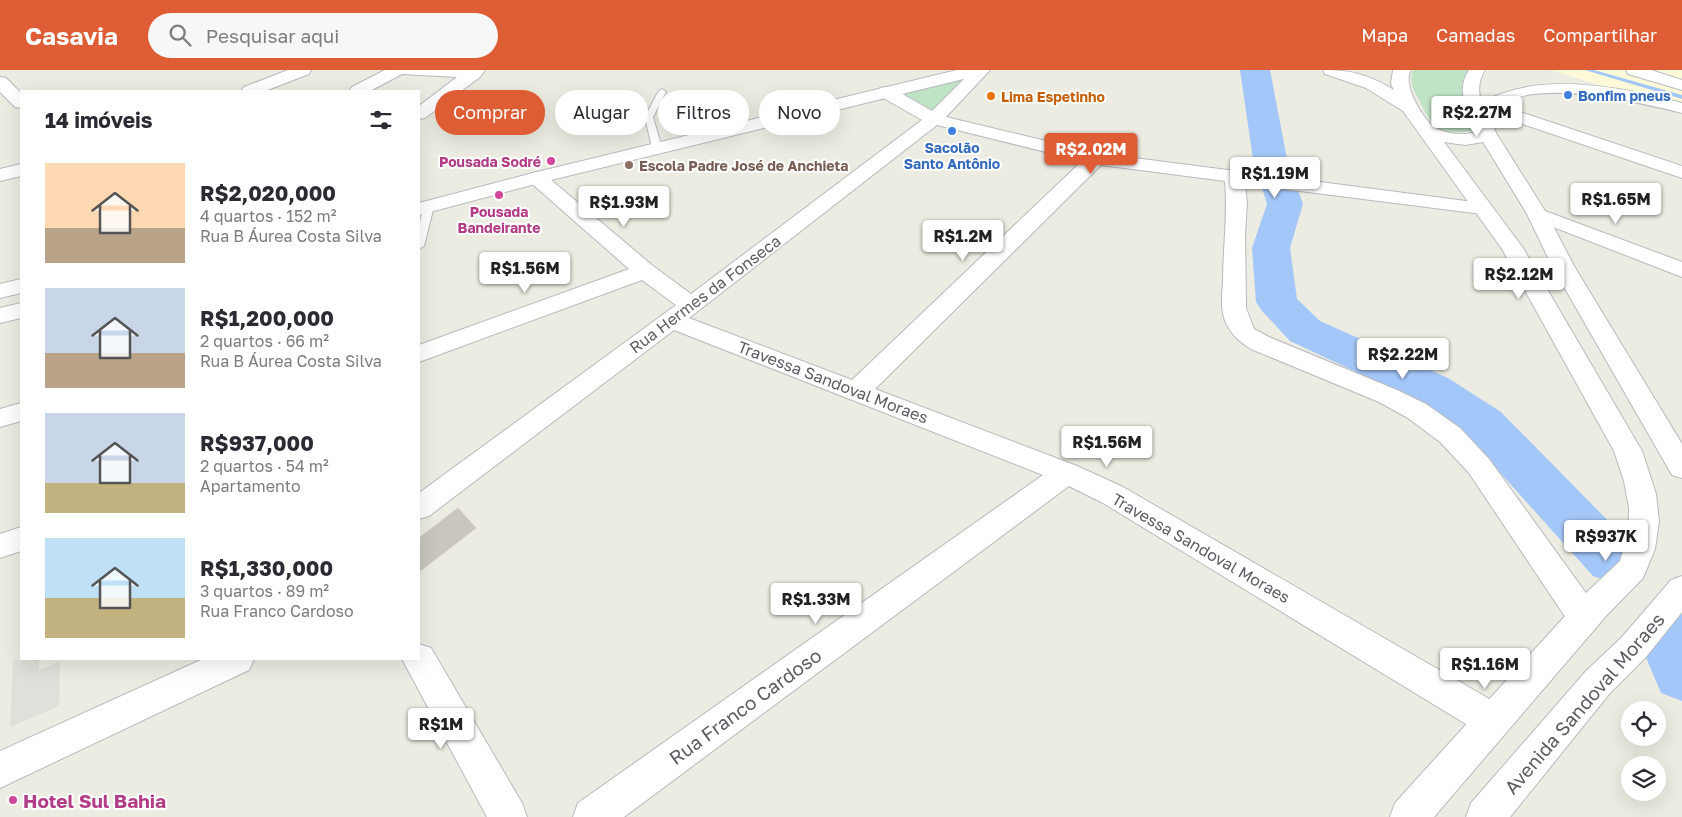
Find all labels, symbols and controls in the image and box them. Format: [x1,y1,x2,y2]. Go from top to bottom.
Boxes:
search box [148,13,498,58]
text: Casavia [25,21,118,50]
icon: search [166,21,194,49]
text: Pesquisar aqui [206,24,339,47]
text: Mapa [1361,24,1408,46]
text: Camadas [1436,24,1515,46]
text: Compartilhar [1543,24,1657,46]
place label: Bonfim pneus [1578,87,1671,104]
place label: Lima Espetinho [1001,88,1105,105]
marker: Bonfim pneus [1562,89,1574,101]
chip: Comprar [435,90,545,135]
chip: Alugar [555,90,648,135]
chip: Filtros [658,90,749,135]
chip: Novo [759,90,840,135]
marker: Lima Espetinho [985,90,997,102]
pin: R$2.27M [1431,96,1523,138]
text: R$2.27M [1442,102,1512,122]
icon: filters [367,106,395,134]
text: 14 imóveis [45,107,153,133]
marker: Sacolão Santo Antônio [946,125,958,137]
pin: R$2.02M [1045,132,1137,175]
place label: Sacolão Santo Antônio [904,139,1000,172]
text: R$2.02M [1055,139,1127,159]
place label: Pousada Sodré [439,153,541,170]
marker: Pousada Sodré [545,155,557,167]
pin: R$1.19M [1229,156,1321,199]
place label: Escola Padre José de Anchieta [639,157,848,174]
marker: Escola Padre José de Anchieta [623,159,635,171]
text: R$1.19M [1241,163,1309,183]
text: R$2,020,000 [200,180,336,206]
pin: R$1.65M [1570,182,1662,225]
icon: home [85,183,145,243]
pin: R$1.93M [578,186,670,228]
marker: Pousada Bandeirante [493,189,505,201]
text: R$1.65M [1581,189,1651,209]
text: R$1.93M [589,192,659,212]
place label: Pousada Bandeirante [458,203,540,236]
text: 4 quartos · 152 m² [200,206,336,226]
pin: R$1.2M [922,220,1004,262]
text: Rua B Áurea Costa Silva [200,226,382,246]
text: R$1.2M [933,226,993,246]
street label: Rua Hermes da Fonseca [625,231,785,357]
pin: R$1.56M [479,252,571,294]
text: R$1.56M [490,258,560,278]
pin: R$2.12M [1473,258,1565,300]
text: R$2.12M [1485,264,1553,284]
text: R$1,200,000 [200,305,334,331]
icon: home [85,308,145,368]
text: 2 quartos · 66 m² [200,331,329,351]
street label: Travessa Sandoval Moraes [735,336,931,428]
pin: R$2.22M [1357,338,1449,380]
text: R$2.22M [1368,344,1438,364]
text: Rua B Áurea Costa Silva [200,351,382,371]
pin: R$1.56M [1061,426,1153,468]
text: R$937,000 [200,430,314,456]
text: R$1.56M [1072,432,1142,452]
icon: home [85,433,145,493]
text: 2 quartos · 54 m² [200,456,329,476]
text: Apartamento [200,476,301,496]
street label: Travessa Sandoval Moraes [1108,489,1294,607]
pin: R$937K [1565,520,1647,562]
text: R$937K [1575,526,1637,546]
text: R$1,330,000 [200,555,333,581]
icon: home [85,558,145,618]
text: 3 quartos · 89 m² [200,581,329,601]
pin: R$1.33M [770,582,862,625]
text: R$1.33M [782,589,850,609]
text: Rua Franco Cardoso [200,601,354,621]
street label: Avenida Sandoval Moraes [1499,608,1669,798]
street label: Rua Franco Cardoso [664,643,826,769]
pin: R$1.16M [1439,648,1531,690]
text: R$1.16M [1451,654,1519,674]
map controls [1621,701,1666,801]
button: locate [1621,701,1666,746]
pin: R$1M [411,708,471,750]
text: R$1M [419,714,463,734]
button: layers [1621,756,1666,801]
place label: Hotel Sul Bahia [23,789,166,812]
marker: Hotel Sul Bahia [7,794,19,806]

